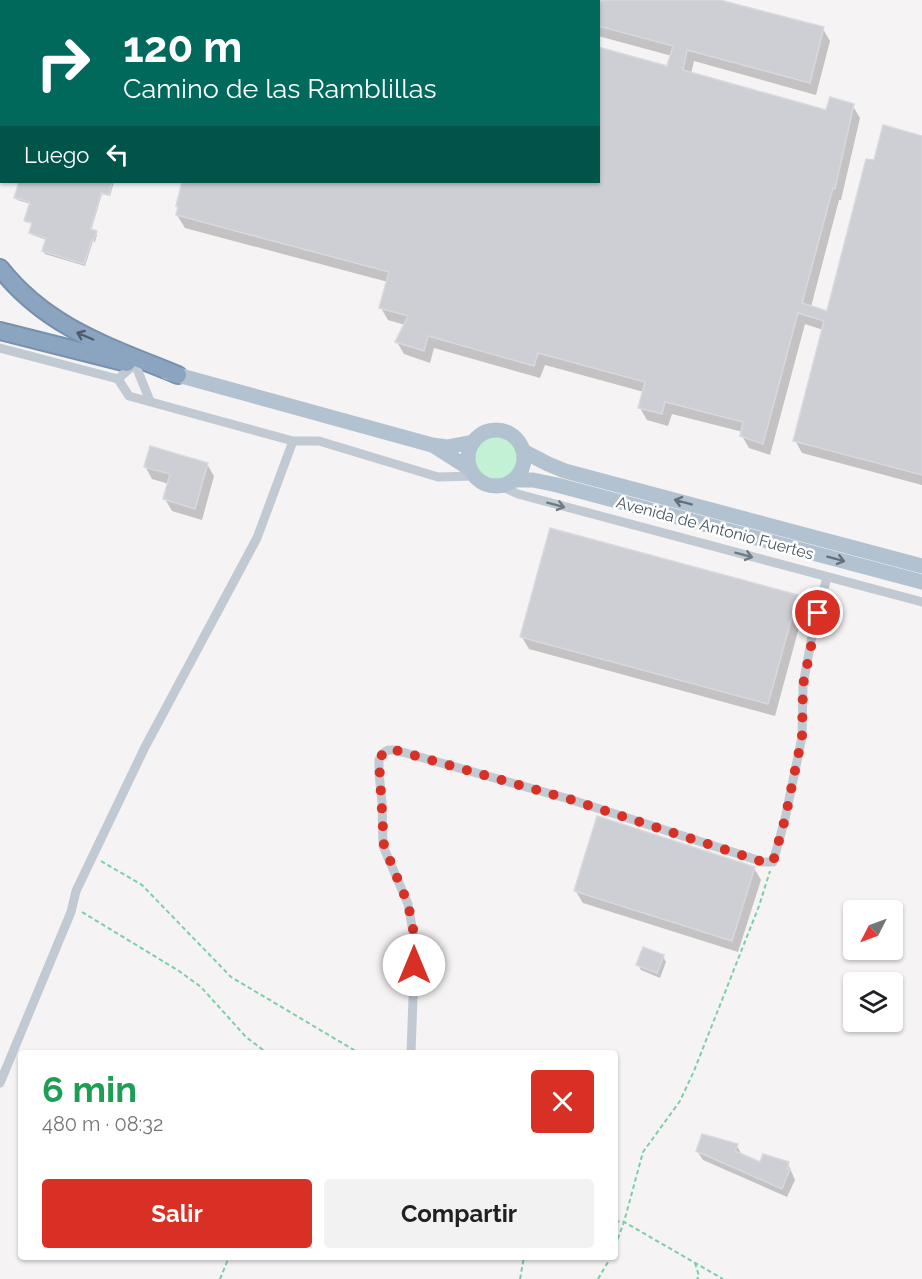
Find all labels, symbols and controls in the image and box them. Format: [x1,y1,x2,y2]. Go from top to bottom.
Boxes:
text: 120 m [123,23,242,72]
icon: right [24,24,102,102]
text: Camino de las Ramblillas [123,73,436,104]
icon: left [101,138,134,171]
text: Luego [24,142,89,168]
one-way arrow [77,330,95,341]
street label: Avenida de Antonio Fuertes [614,493,816,564]
one-way arrow [674,496,693,507]
one-way arrow [546,499,565,511]
one-way arrow [734,549,753,561]
one-way arrow [826,553,845,565]
pin [792,587,843,638]
icon: arrive [801,596,834,629]
north arrow [843,900,903,960]
map controls [843,900,903,1032]
position arrow [382,933,446,997]
button: layers [843,972,903,1032]
text: 6 min [42,1068,137,1110]
button: close [531,1070,594,1133]
text: 480 m · 08:32 [42,1112,163,1136]
button: Salir [42,1179,312,1248]
button: Compartir [324,1179,594,1248]

